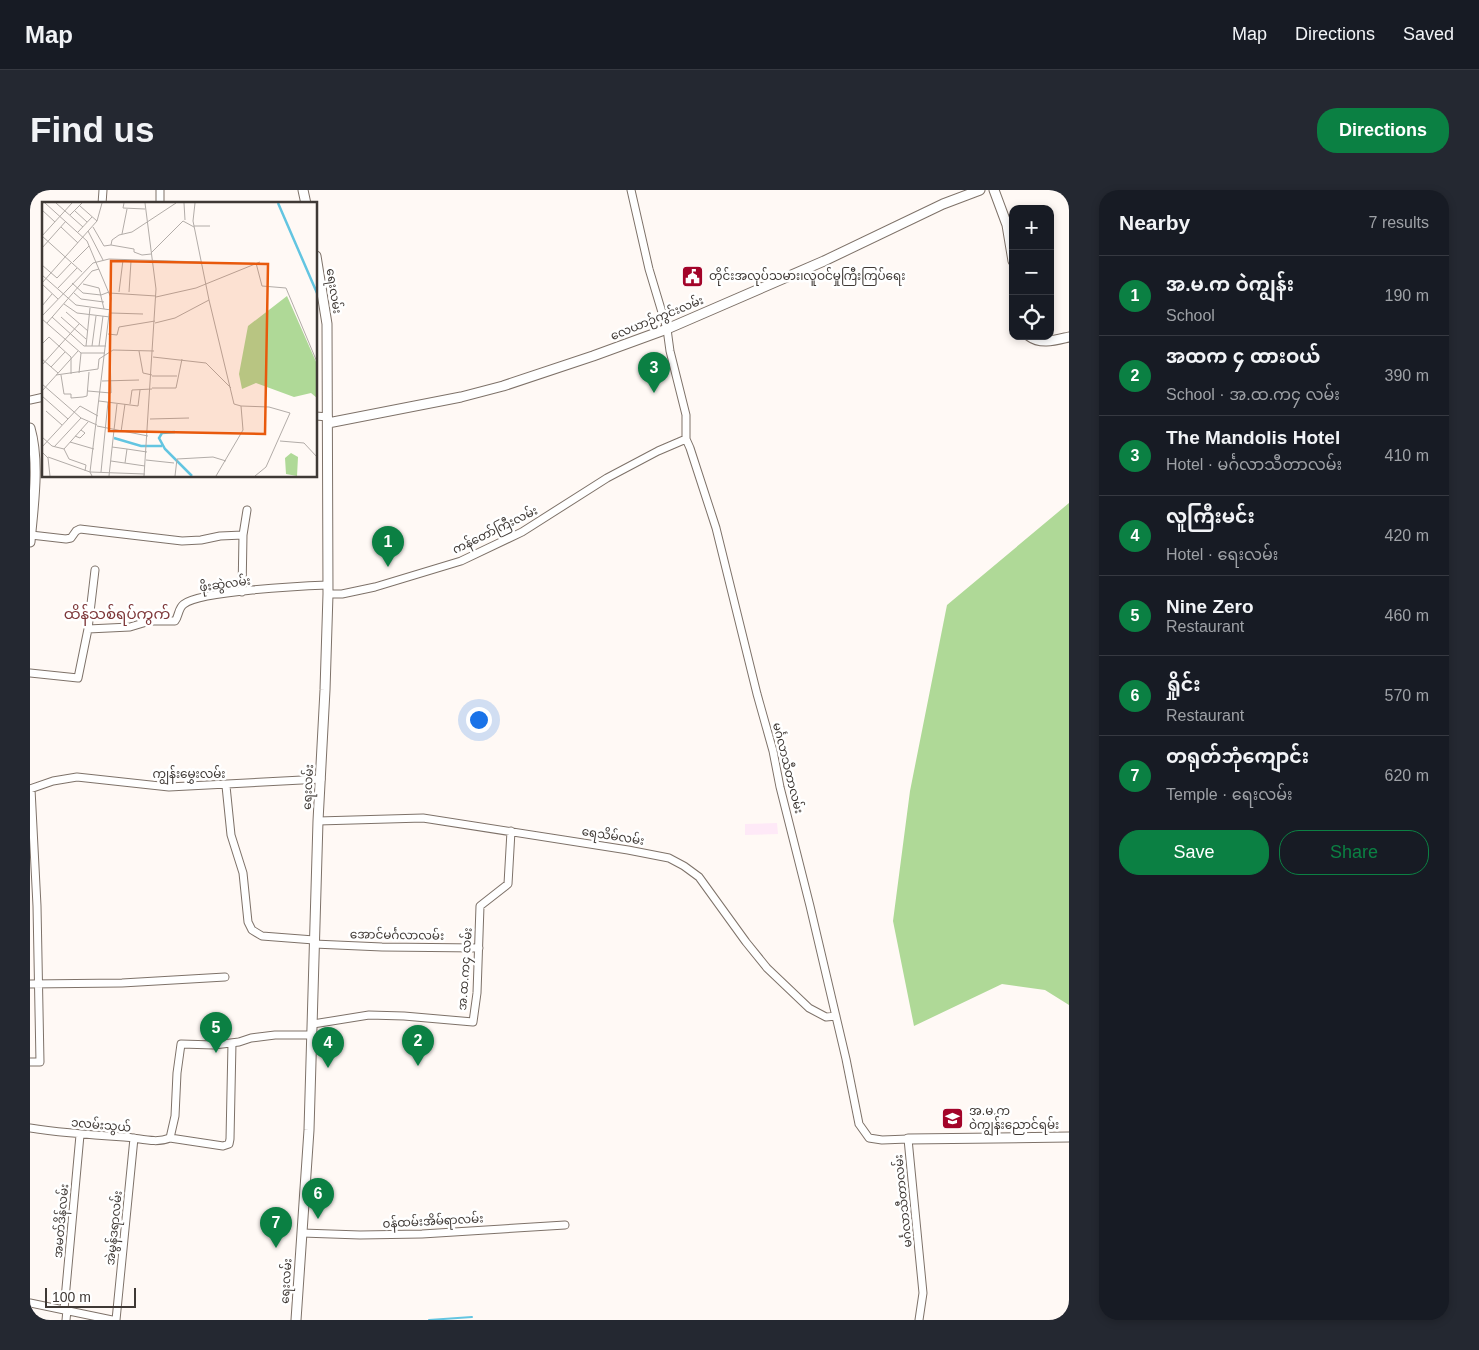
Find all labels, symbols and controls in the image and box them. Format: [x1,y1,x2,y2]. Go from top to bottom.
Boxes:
text: Map [25,21,73,48]
text: Map [1232,24,1267,44]
text: Directions [1295,24,1375,44]
text: Saved [1403,24,1454,44]
button: Directions [1317,108,1449,153]
text: Find us [30,110,154,149]
inset map [42,202,318,478]
map controls [1009,205,1054,340]
button: + [1009,205,1054,250]
text: Nearby [1119,211,1190,234]
text: 7 results [1369,214,1429,231]
button: − [1009,250,1054,295]
public building icon: တိုင်းအလုပ်သမား၊လူဝင်မှုကြီးကြပ်ရေး [681,264,705,288]
street label: ရေးလမ်း [321,267,346,315]
place label: တိုင်းအလုပ်သမား၊လူဝင်မှုကြီးကြပ်ရေး [709,267,905,286]
text: အ.မ.က ဝဲကျွန်း [1166,274,1294,295]
text: 1 [1131,287,1139,304]
text: 190 m [1385,287,1429,304]
street label: လေယာဉ်ကွင်းလမ်း [608,291,707,346]
button: locate [1009,295,1054,340]
text: School [1166,307,1215,324]
text: အထက ၄ ထားဝယ် [1166,346,1320,367]
pin: 3 [638,352,670,393]
text: 2 [1131,367,1139,384]
text: 390 m [1385,367,1429,384]
text: School · အ.ထ.က၄ လမ်း [1166,386,1340,403]
text: The Mandolis Hotel [1166,427,1340,448]
text: 3 [1131,447,1139,464]
text: 410 m [1385,447,1429,464]
text: Hotel · မင်္ဂလာသီတာလမ်း [1166,456,1342,473]
street label: ကန်တော်ကြီးလမ်း [449,502,541,559]
text: လူကြီးမင်း [1166,506,1255,527]
pin: 1 [372,526,404,567]
text: 4 [1131,527,1139,544]
text: 420 m [1385,527,1429,544]
text: Hotel · ရေးလမ်း [1166,546,1278,563]
street label: ဖိုးဆွဲလမ်း [198,571,252,597]
text: Nine Zero [1166,596,1254,617]
district label: ထိန်သစ်ရပ်ကွက် [64,604,170,626]
text: 5 [1131,607,1139,624]
text: 460 m [1385,607,1429,624]
text: Restaurant [1166,618,1244,635]
text: ရှိုင်း [1166,674,1201,695]
text: 6 [1131,687,1139,704]
text: 570 m [1385,687,1429,704]
your location [466,707,492,733]
text: Restaurant [1166,707,1244,724]
street label: မင်္ဂလာသီတာလမ်း [770,721,808,815]
text: တရုတ်ဘုံကျောင်း [1166,746,1309,767]
street label: ရေးလမ်း [298,764,319,810]
street label: ကျွန်းမွှေးလမ်း [152,765,226,785]
text: 7 [1131,767,1139,784]
text: 620 m [1385,767,1429,784]
text: Temple · ရေးလမ်း [1166,786,1293,803]
street label: ရေသိမ်လမ်း [580,822,646,851]
button: Save [1119,830,1269,875]
button: Share [1279,830,1429,875]
street label: အောင်မင်္ဂလာလမ်း [350,925,444,943]
street label: အ.ထ.က၄ လမ်း [453,927,478,1011]
pin: 5 [200,1012,232,1053]
pin: 2 [402,1025,434,1066]
pin: 4 [312,1027,344,1068]
place label: အ.မ.က ဝဲကျွန်းညောင်ရမ်း [969,1104,1059,1136]
school or university icon: အ.မ.က ဝဲကျွန်းညောင်ရမ်း [941,1106,965,1130]
street label: ၁လမ်းသွယ် [70,1113,132,1138]
street label: မင်္ဂလာသီတာလမ်း [889,1154,915,1248]
pin: 6 [302,1178,334,1219]
street label: အမတ်ဒိန်လမ်း [49,1183,74,1259]
street label: အဲမွန်ဒရာလမ်း [101,1190,128,1266]
pin: 7 [260,1207,292,1248]
street label: ၀န်ထမ်းအိမ်ရာလမ်း [382,1209,484,1234]
street label: ရေးလမ်း [275,1258,298,1304]
scale bar [45,1285,136,1308]
text: 100 m [52,1289,91,1305]

